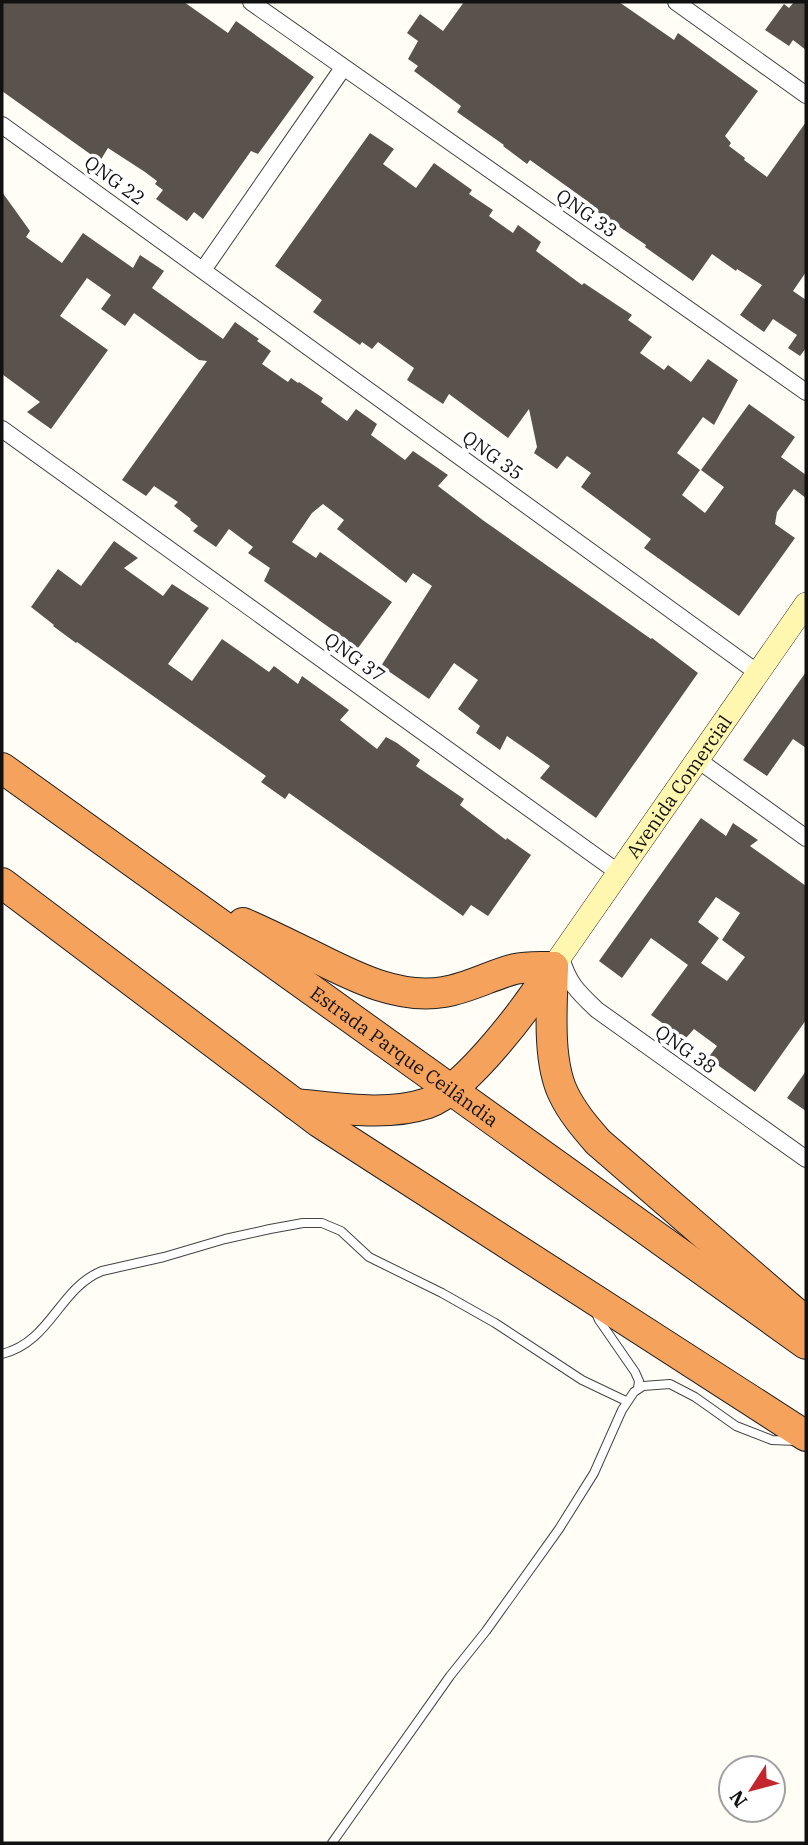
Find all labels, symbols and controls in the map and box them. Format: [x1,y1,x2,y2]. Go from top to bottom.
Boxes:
street label: QNG 22 [80,150,150,210]
street label: QNG 33 [552,183,622,243]
street label: QNG 35 [458,425,528,485]
street label: QNG 37 [320,627,390,687]
street label: Avenida Comercial [621,710,737,863]
street label: Estrada Parque Ceilândia [306,981,503,1132]
street label: QNG 38 [651,1019,721,1079]
north arrow [717,1754,787,1824]
text: N [724,1786,752,1812]

